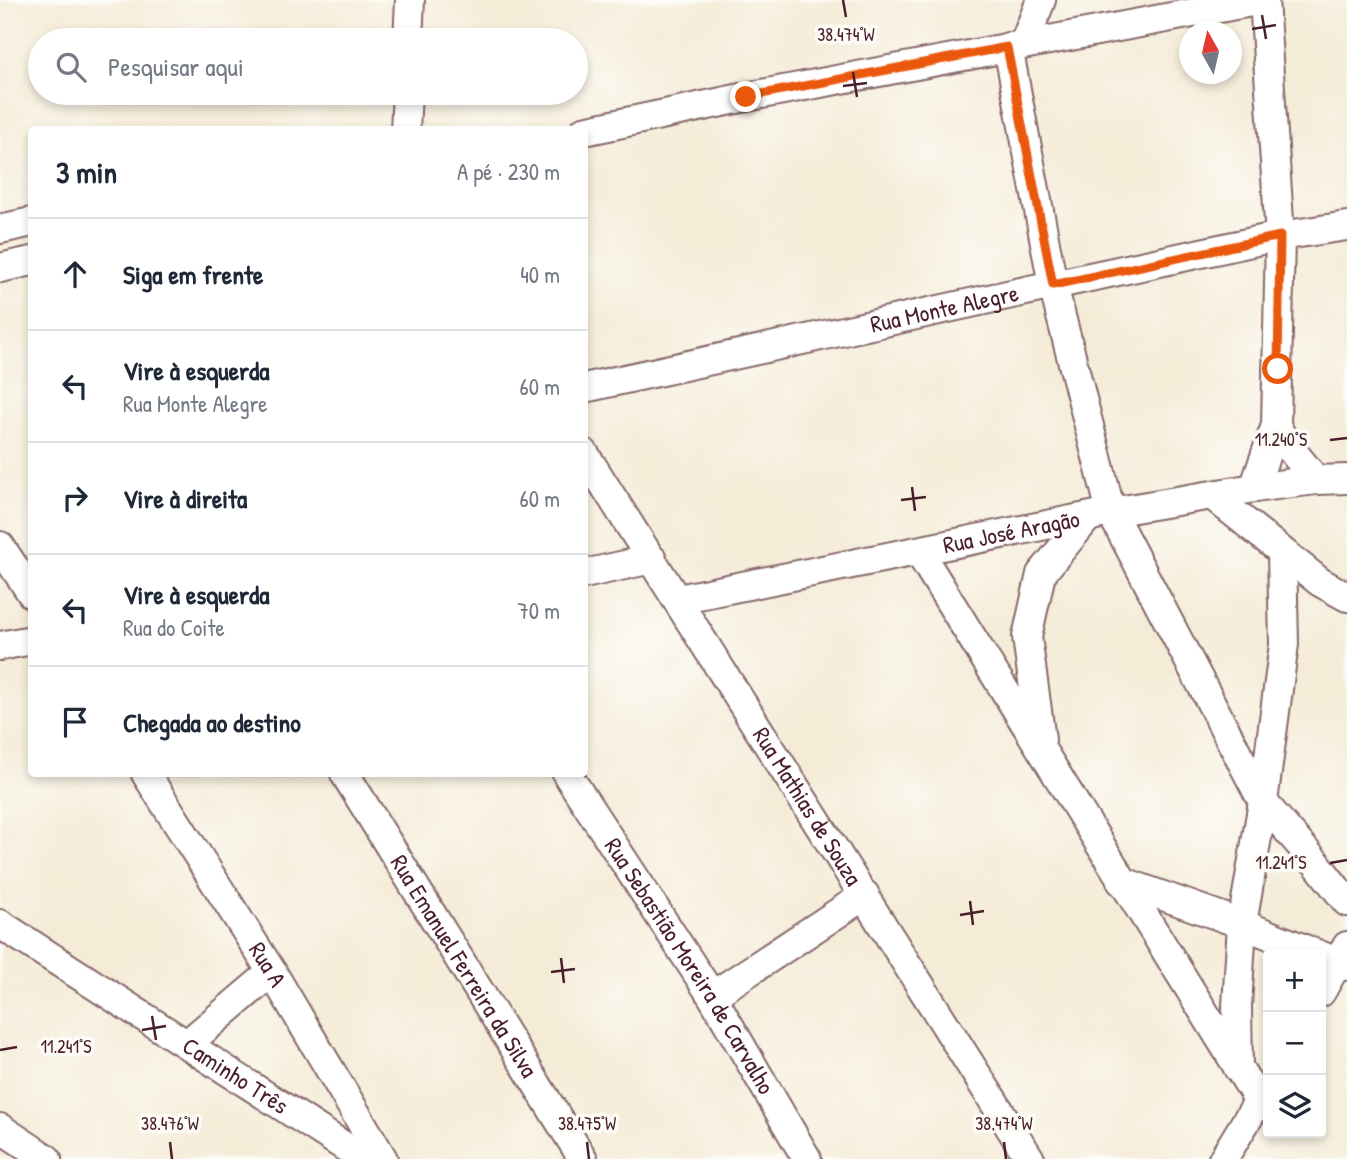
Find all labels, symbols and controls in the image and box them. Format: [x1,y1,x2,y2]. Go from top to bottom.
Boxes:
north arrow [1179,21,1242,84]
text: 38.474°W [817,22,875,47]
search box [28,28,588,105]
icon: search [52,48,90,86]
text: Pesquisar aqui [108,49,244,84]
route end [730,81,761,112]
text: 3 min [56,152,117,192]
text: A pé · 230 m [457,156,560,187]
icon: ahead [56,255,94,293]
text: Siga em frente [123,257,263,292]
text: 40 m [520,259,560,290]
street label: Rua Monte Alegre [867,276,1022,340]
text: Vire à esquerda [123,353,269,388]
route start [1262,353,1293,384]
icon: left [56,367,94,405]
text: 60 m [520,371,560,402]
text: Rua Monte Alegre [123,388,267,419]
text: 11.240°S [1255,427,1307,452]
icon: right [56,479,94,517]
text: Vire à direita [123,481,247,516]
text: 60 m [520,483,560,514]
street label: Rua José Aragão [940,502,1083,560]
text: Vire à esquerda [123,577,269,612]
icon: left [56,591,94,629]
text: 70 m [517,595,560,626]
text: Rua do Coite [123,612,225,643]
icon: arrive [56,703,94,741]
text: Chegada ao destino [123,705,301,740]
street label: Rua Mathias de Souza [746,721,870,891]
street label: Rua Sebastião Moreira de Carvalho [598,831,783,1100]
street label: Rua Emanuel Ferreira da Silva [384,848,546,1083]
text: 11.241°S [1255,850,1307,875]
street label: Rua A [242,936,294,993]
map controls [1263,949,1326,1138]
button: + [1263,949,1326,1012]
button: − [1263,1012,1326,1075]
street label: Caminho Três [177,1029,295,1121]
text: 11.241°S [40,1034,92,1059]
button: layers [1263,1075,1326,1138]
text: 38.476°W [141,1111,199,1136]
text: 38.475°W [558,1111,616,1136]
text: 38.474°W [975,1111,1033,1136]

